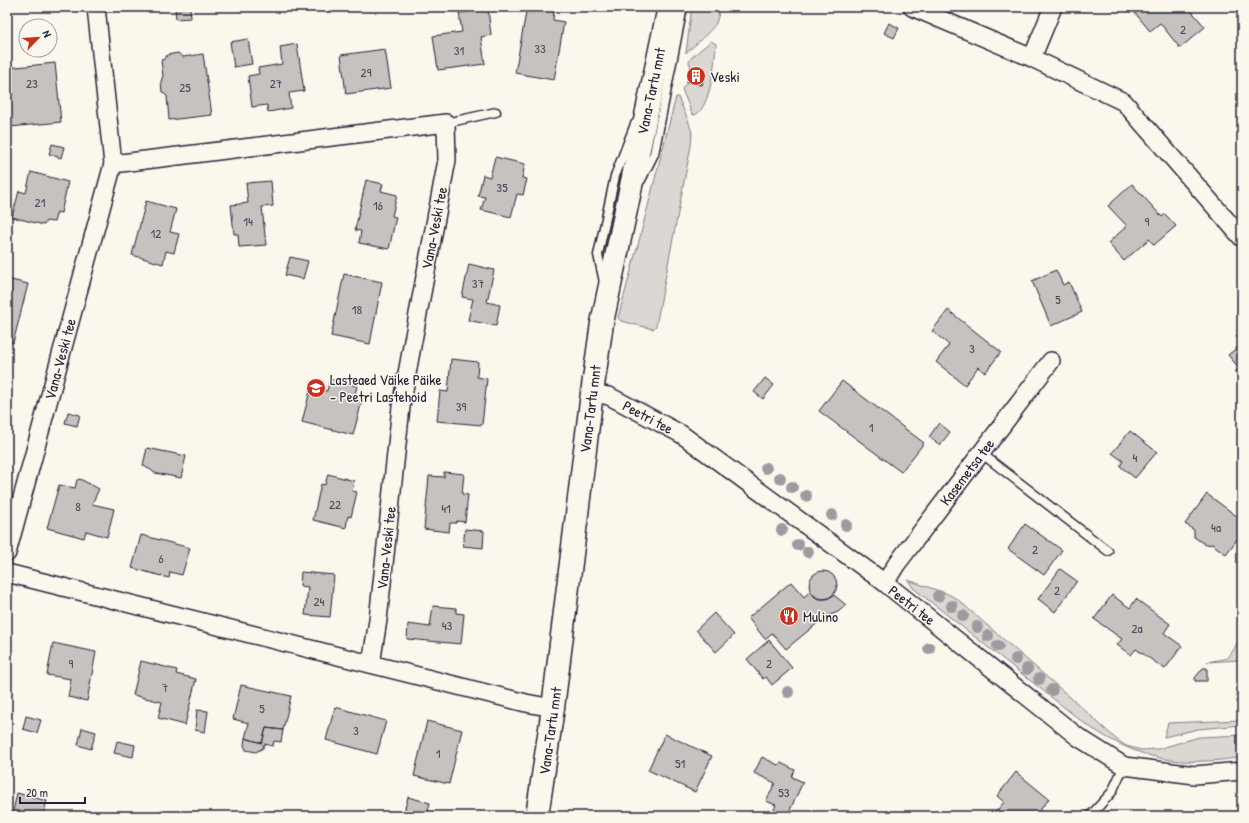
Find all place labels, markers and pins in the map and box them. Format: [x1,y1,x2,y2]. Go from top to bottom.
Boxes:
building icon: Veski [685,65,707,87]
place label: Veski [710,66,740,87]
place label: Lasteaed Väike Päike - Peetri Lastehoid [330,369,442,407]
school or university icon: Lasteaed Väike Päike - Peetri Lastehoid [305,377,327,399]
restaurant icon: Mulino [778,605,800,627]
place label: Mulino [803,606,838,627]

